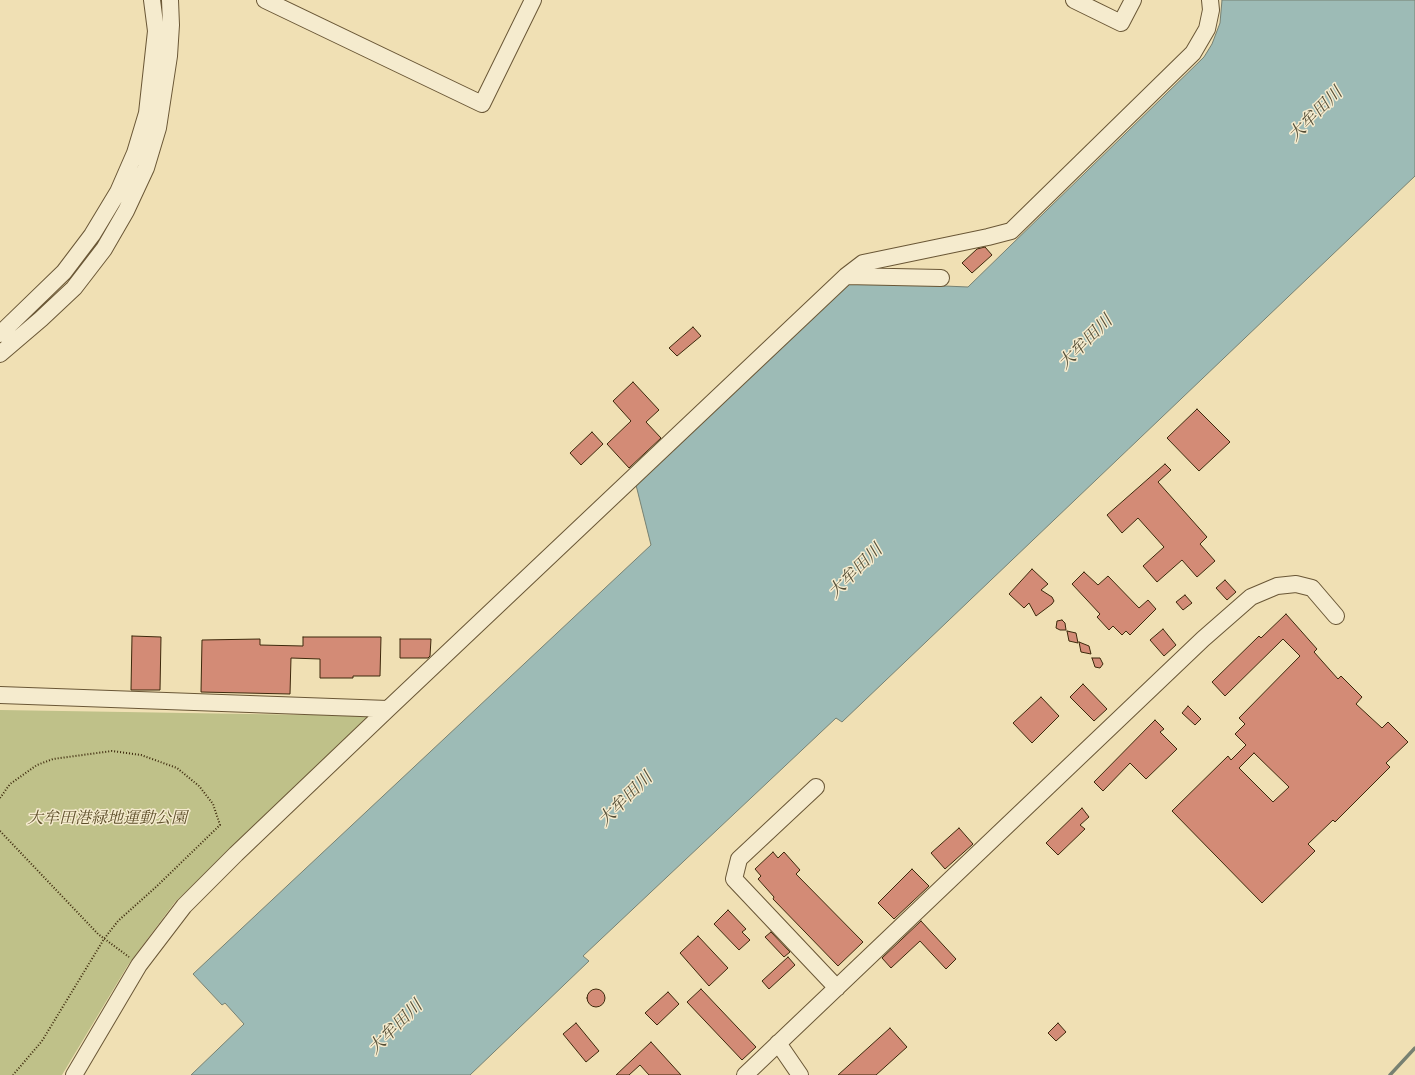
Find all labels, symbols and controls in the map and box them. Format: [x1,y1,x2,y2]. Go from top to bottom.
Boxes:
water label: 大牟田川 [1285,84,1347,146]
water label: 大牟田川 [1055,312,1117,374]
water label: 大牟田川 [825,541,887,603]
water label: 大牟田川 [595,769,657,831]
park label: 大牟田港緑地運動公園 [27,809,187,829]
water label: 大牟田川 [365,997,427,1059]

